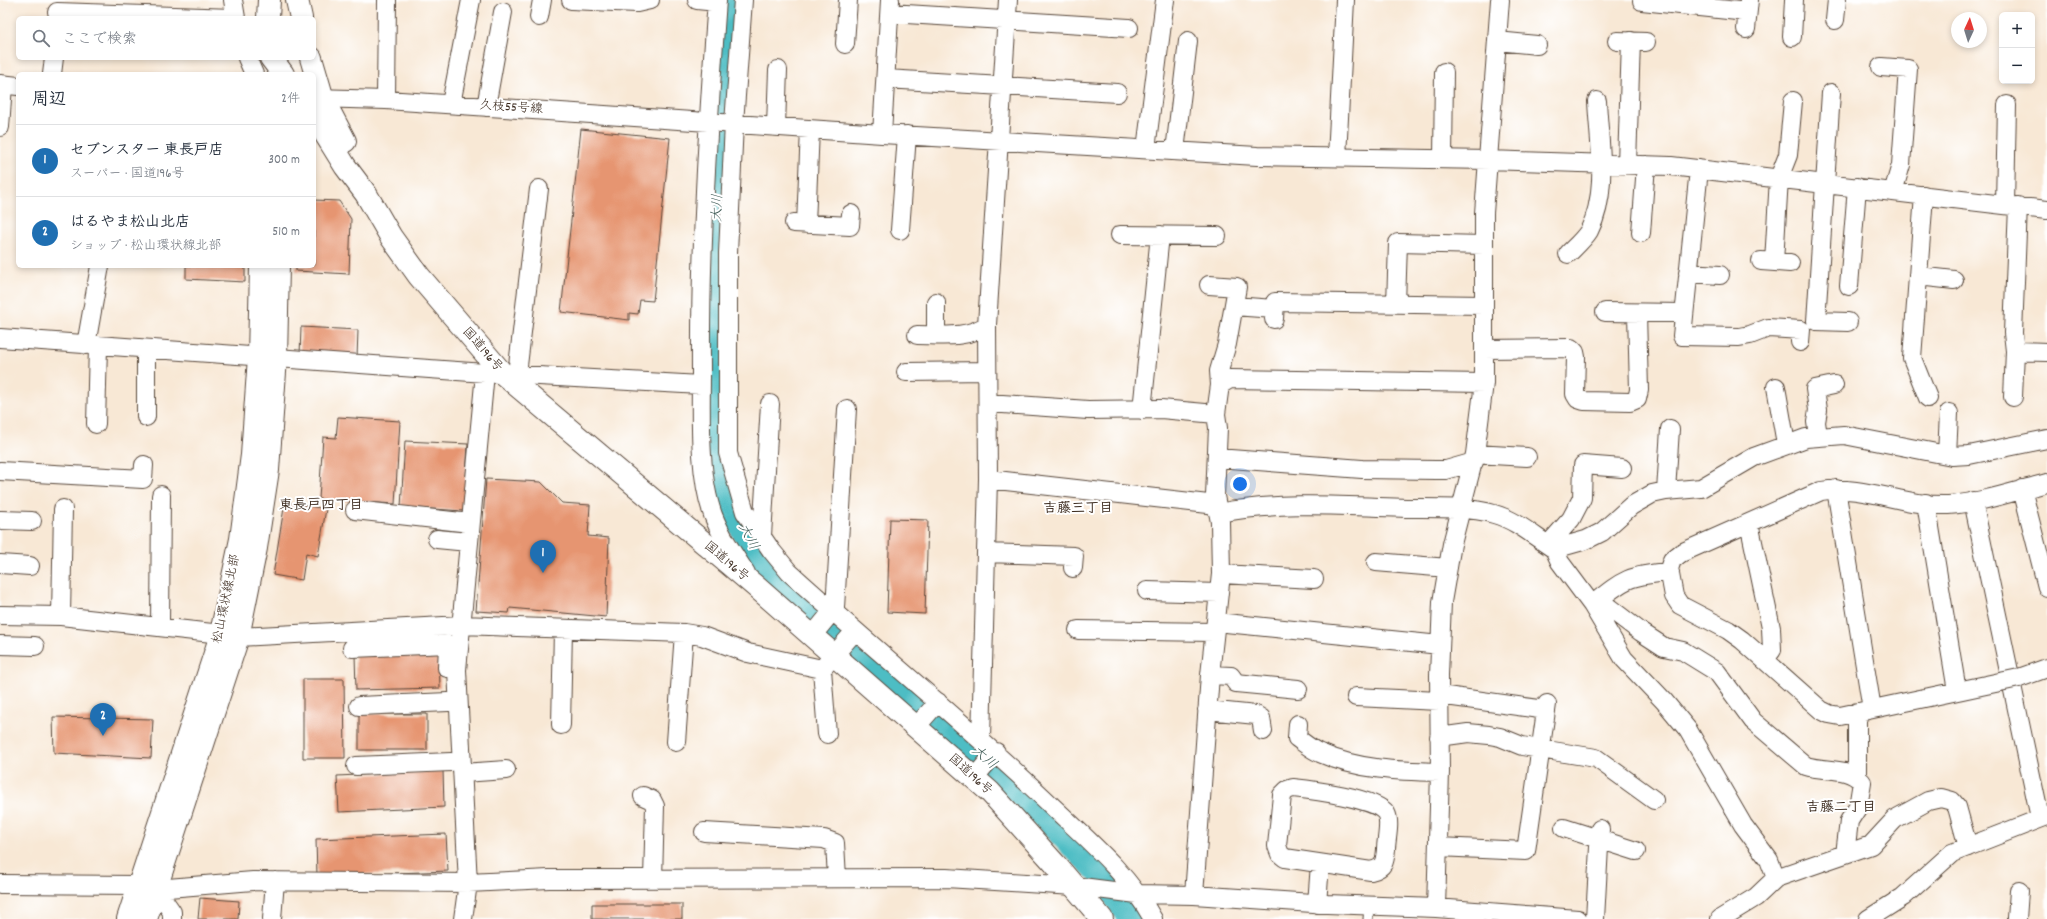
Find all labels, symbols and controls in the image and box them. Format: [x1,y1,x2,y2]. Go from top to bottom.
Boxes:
north arrow [1951,12,1987,48]
map controls [1999,12,2035,84]
button: + [1999,12,2035,48]
search box [16,16,316,60]
icon: search [30,27,52,49]
text: ここで検索 [62,29,137,51]
button: − [1999,48,2035,84]
text: 周辺 [32,89,66,113]
text: 2件 [281,90,300,109]
street label: 久枝55号線 [478,96,545,120]
text: セブンスター 東長戸店 [70,140,224,162]
text: 1 [44,151,46,170]
text: 300 m [268,151,300,170]
text: スーパー · 国道196号 [70,165,185,184]
water label: 大川 [708,194,728,222]
text: はるやま松山北店 [70,212,190,234]
text: 2 [42,223,48,242]
text: 510 m [272,223,300,242]
text: ショップ · 松山環状線北部 [70,237,221,256]
street label: 国道196号 [457,323,507,377]
your location [1230,474,1250,494]
district label: 東長戸四丁目 [279,496,363,516]
district label: 吉藤三丁目 [1043,499,1113,519]
water label: 大川 [733,520,763,554]
street label: 国道196号 [699,537,753,587]
pin: 1 [530,540,556,573]
street label: 松山環状線北部 [208,553,246,645]
pin: 2 [90,703,116,736]
water label: 大川 [967,741,1001,775]
street label: 国道196号 [944,750,996,800]
district label: 吉藤二丁目 [1806,798,1876,818]

